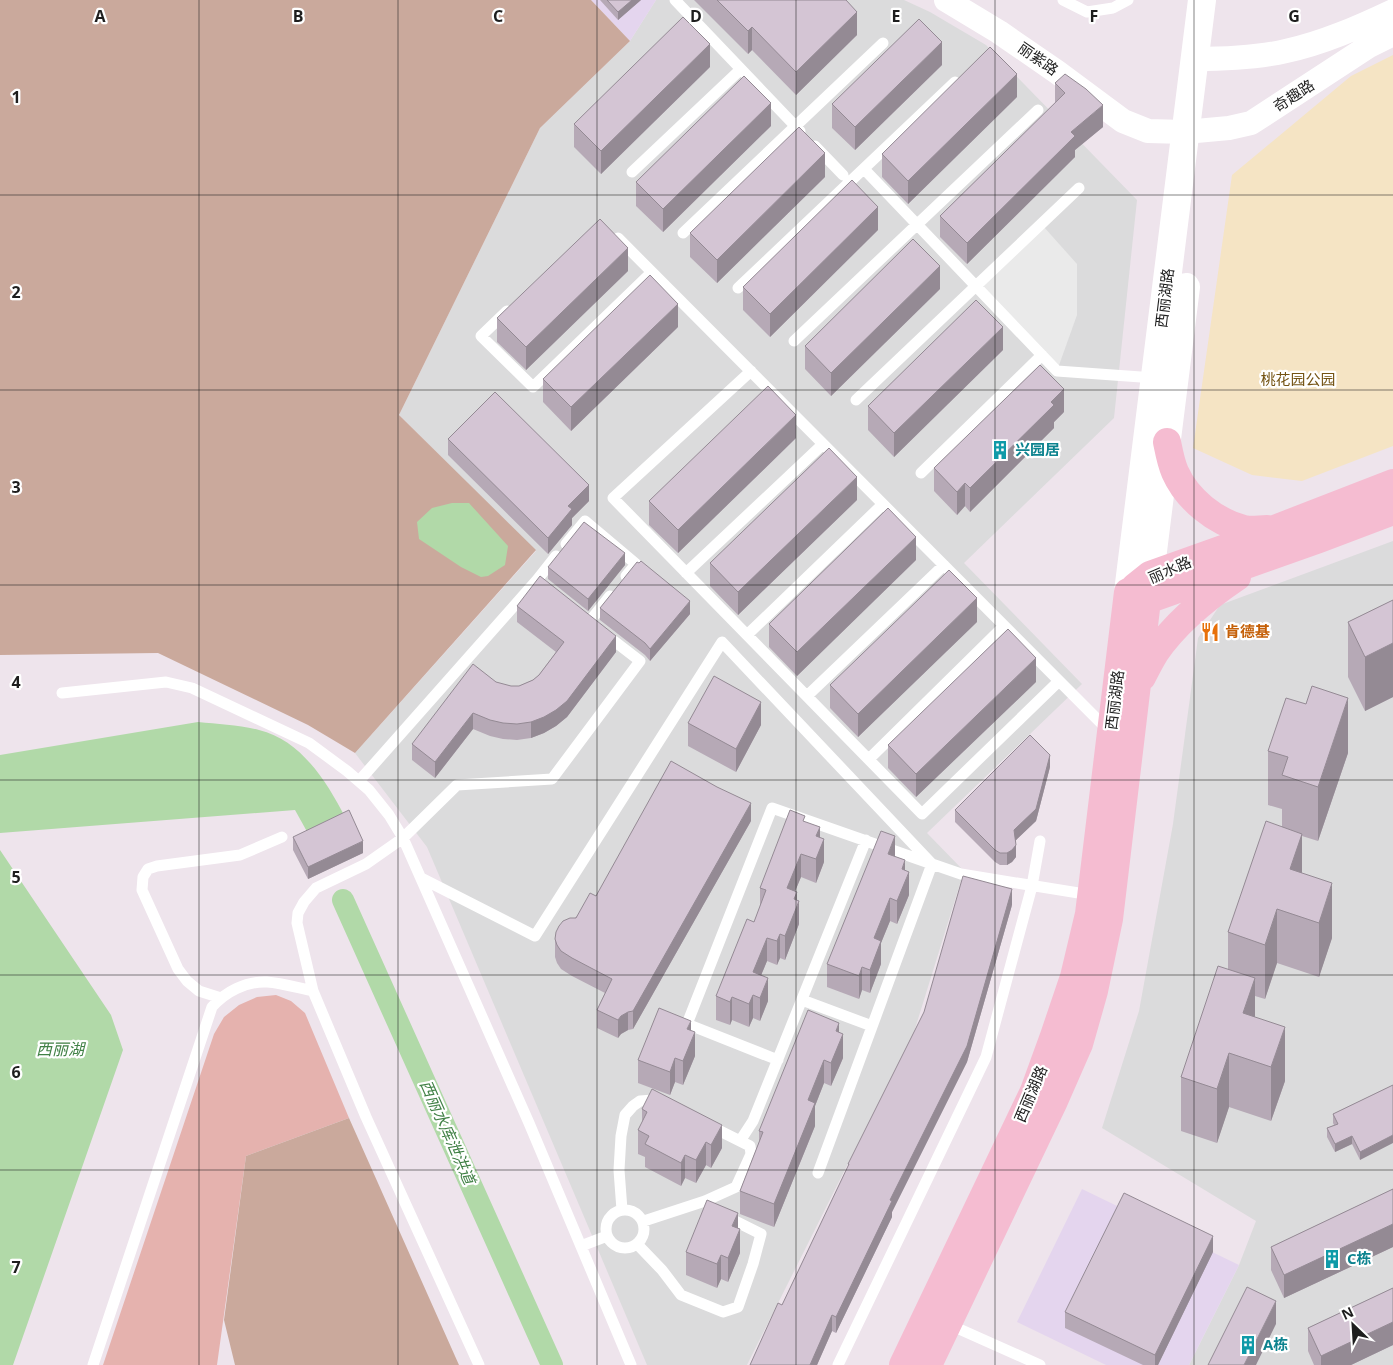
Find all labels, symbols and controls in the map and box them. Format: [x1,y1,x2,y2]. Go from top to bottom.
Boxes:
text: A [94,5,106,27]
text: B [293,5,303,27]
text: C [493,5,503,27]
text: D [690,5,702,27]
text: E [892,5,901,27]
text: F [1090,5,1098,27]
text: G [1288,5,1300,27]
street label: 丽紫路 [1014,37,1063,79]
street label: 奇趣路 [1269,75,1318,116]
text: 1 [11,86,21,108]
street label: 西丽湖路 [1150,267,1178,329]
text: 2 [11,281,21,303]
park label: 桃花园公园 [1260,369,1336,389]
building icon: 兴园居 [989,439,1011,461]
place label: 兴园居 [1015,439,1060,459]
text: 3 [11,476,21,498]
street label: 丽水路 [1145,551,1194,587]
restaurant icon: 肯德基 [1199,621,1221,643]
place label: 肯德基 [1225,621,1270,641]
street label: 西丽湖路 [1100,669,1128,731]
text: 4 [11,671,21,693]
text: 5 [11,866,21,888]
water label: 西丽湖 [36,1038,87,1060]
text: 6 [11,1061,21,1083]
street label: 西丽湖路 [1009,1062,1051,1125]
water label: 西丽水库泄洪道 [415,1076,482,1189]
building icon: C栋 [1321,1248,1343,1270]
place label: C栋 [1347,1248,1372,1268]
text: 7 [11,1256,21,1278]
north arrow [1328,1300,1378,1350]
text: N [1338,1302,1356,1324]
building icon: A栋 [1237,1334,1259,1356]
place label: A栋 [1263,1334,1288,1354]

